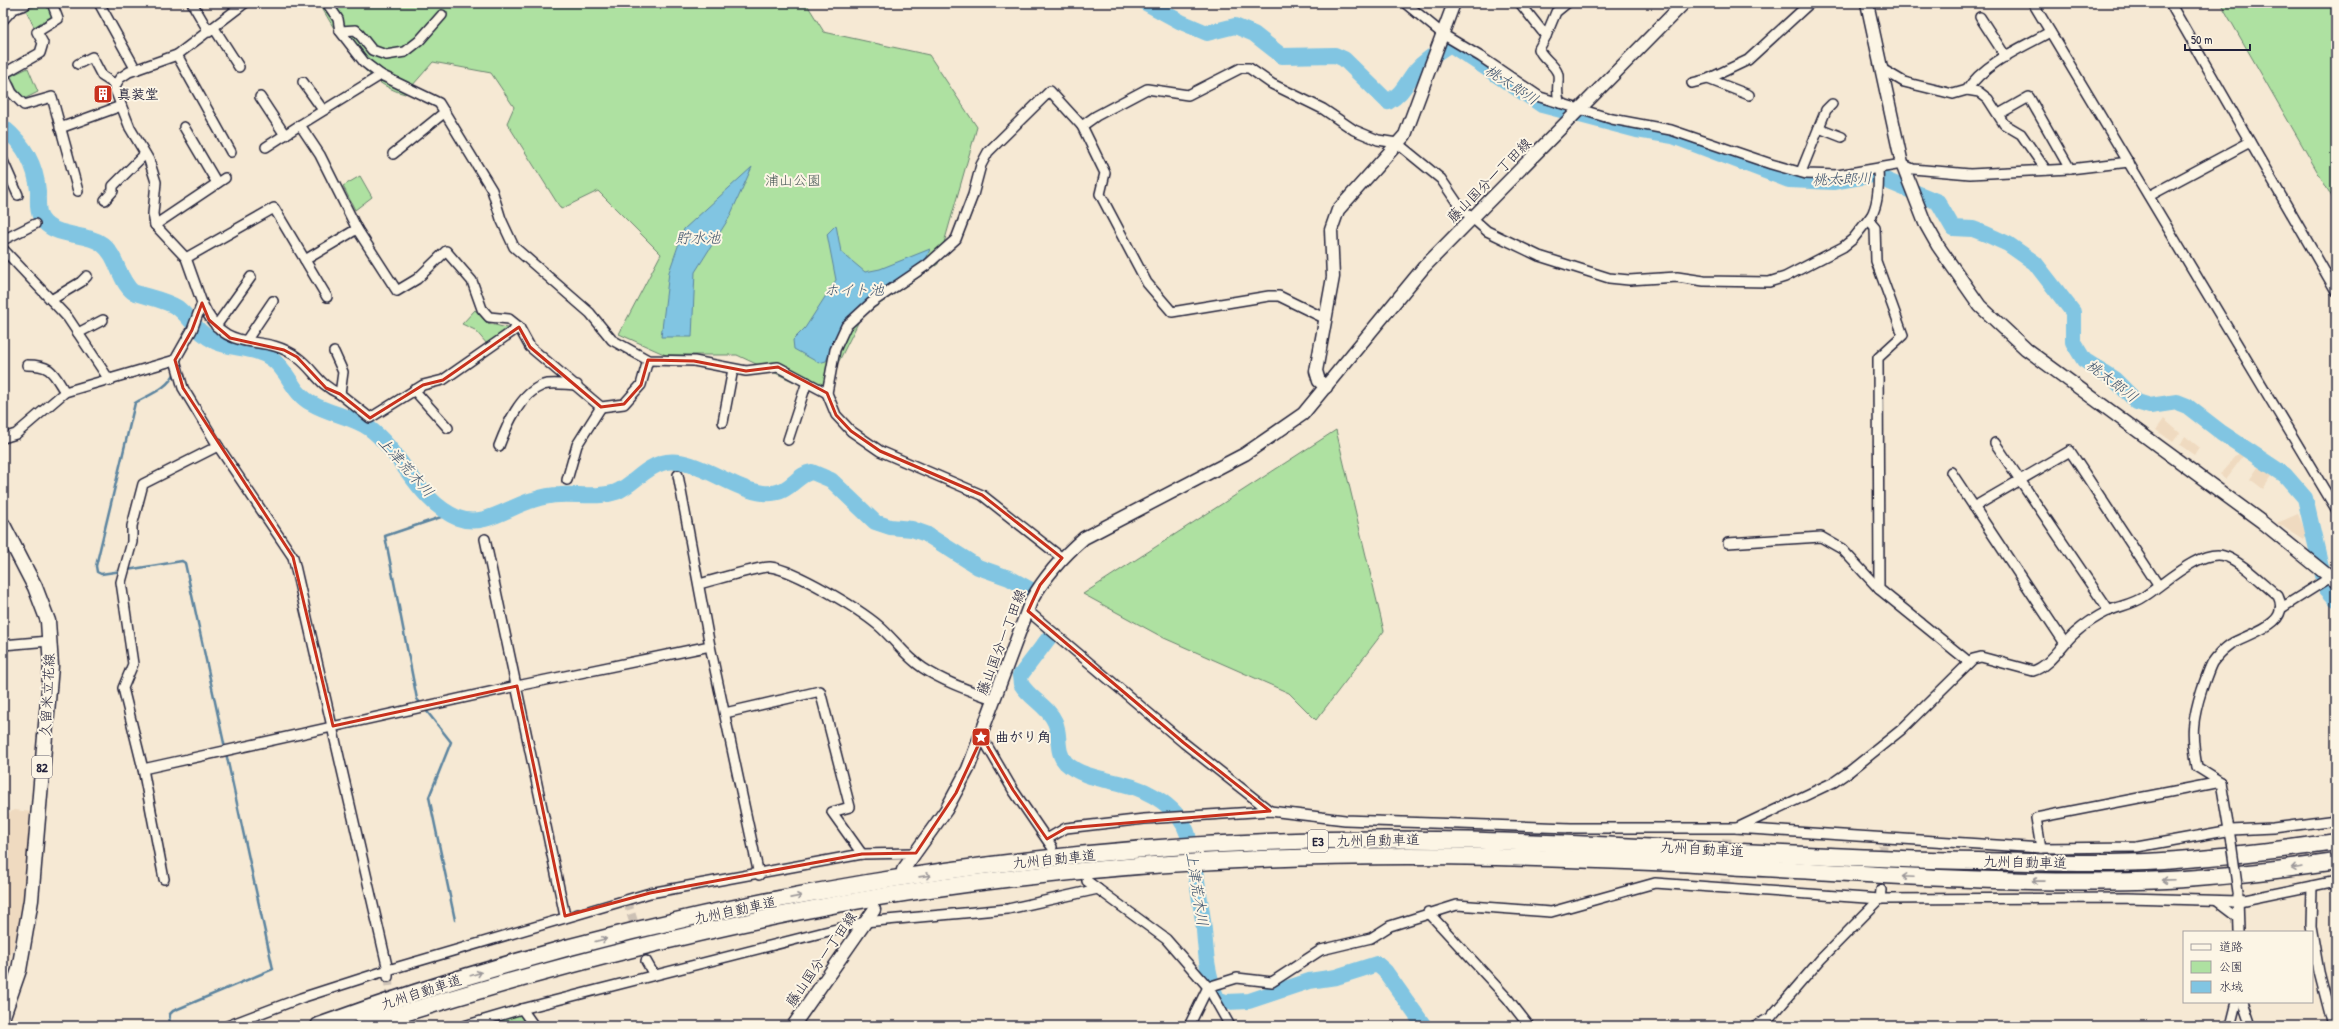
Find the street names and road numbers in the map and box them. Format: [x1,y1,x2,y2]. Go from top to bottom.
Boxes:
street label: 藤山国分一丁田線 [1442,133,1535,226]
street label: 藤山国分一丁田線 [972,586,1029,698]
street label: 久留米立花線 [35,653,58,737]
road number: 82 [32,756,52,778]
street label: 九州自動車道 [1336,829,1420,850]
road number: E3 [1308,830,1328,852]
street label: 九州自動車道 [1660,837,1744,860]
street label: 九州自動車道 [1011,845,1097,872]
street label: 九州自動車道 [1983,851,2067,872]
street label: 九州自動車道 [692,891,778,928]
street label: 藤山国分一丁田線 [781,907,860,1010]
street label: 九州自動車道 [378,970,464,1014]

